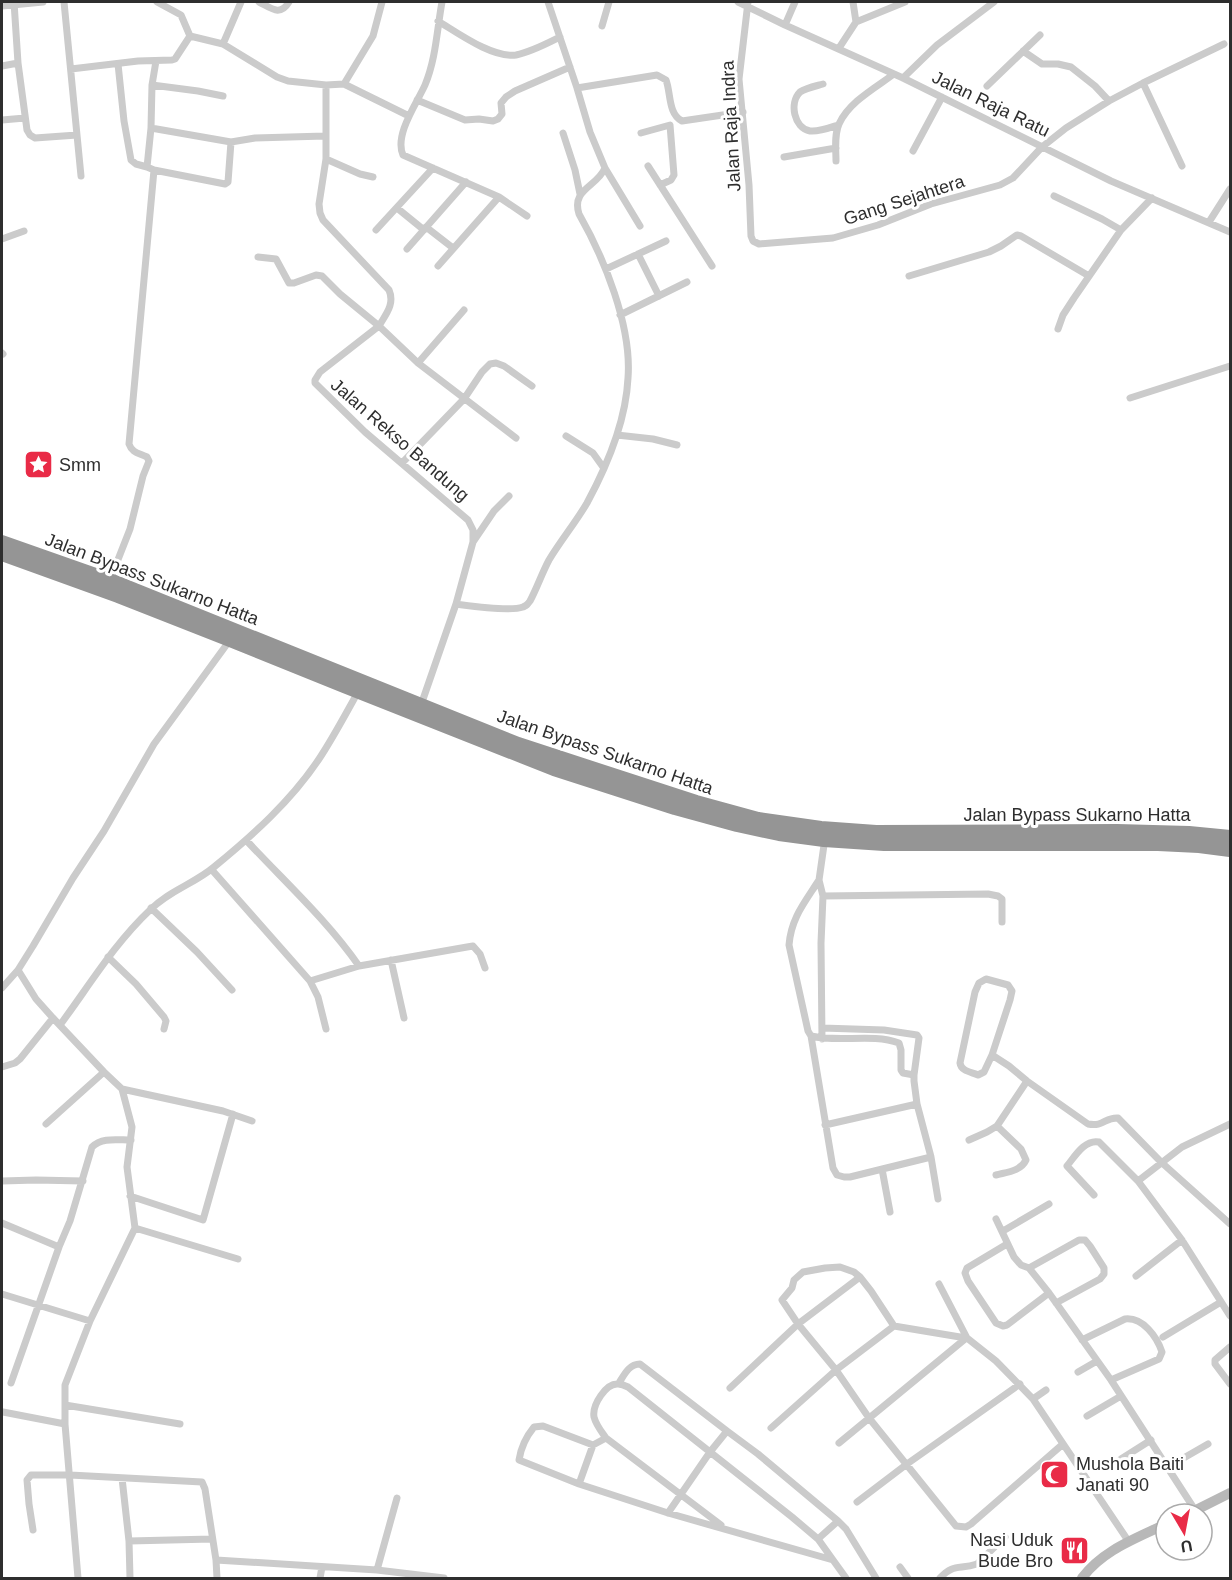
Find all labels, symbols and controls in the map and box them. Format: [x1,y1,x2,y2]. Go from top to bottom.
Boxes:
street label: Jalan Raja Indra [718,59,744,192]
street label: Jalan Raja Ratu [929,67,1053,141]
street label: Gang Sejahtera [841,171,968,229]
street label: Jalan Rekso Bandung [327,375,473,505]
place icon: Smm [22,449,54,481]
place label: Smm [59,455,101,475]
street label: Jalan Bypass Sukarno Hatta [42,529,263,629]
street label: Jalan Bypass Sukarno Hatta [494,706,717,799]
street label: Jalan Bypass Sukarno Hatta [963,805,1192,825]
place label: Mushola Baiti Janati 90 [1076,1454,1184,1495]
mosque icon: Mushola Baiti Janati 90 [1039,1458,1071,1490]
north arrow [1154,1502,1214,1562]
place label: Nasi Uduk Bude Bro [970,1530,1054,1571]
restaurant icon: Nasi Uduk Bude Bro [1058,1534,1090,1566]
text: U [1179,1537,1194,1556]

